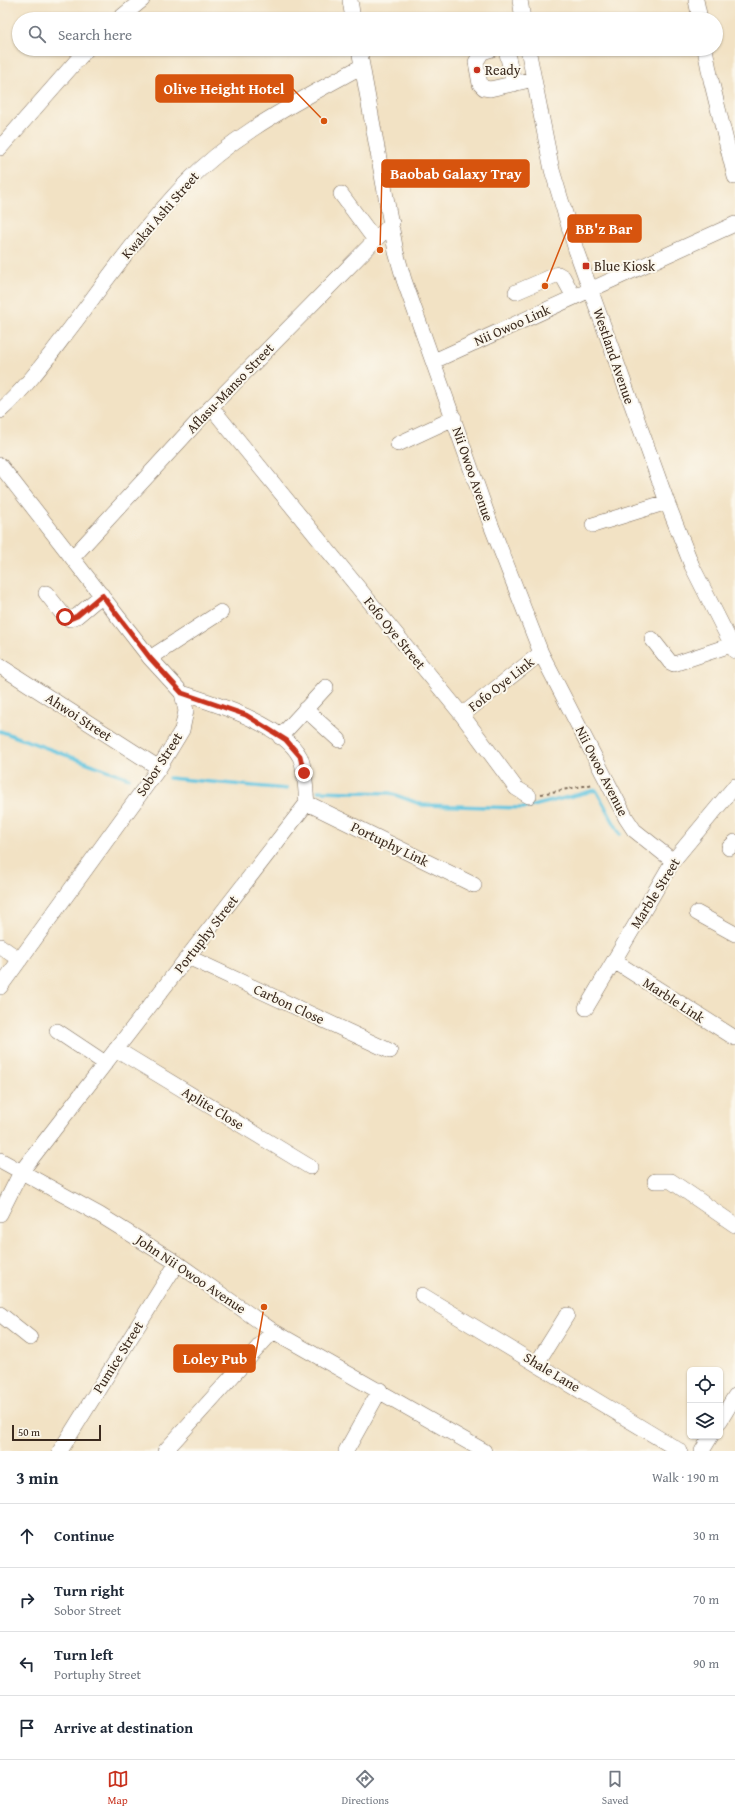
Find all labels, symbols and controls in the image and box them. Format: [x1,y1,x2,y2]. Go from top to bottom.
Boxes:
search box [12,12,723,56]
icon: search [26,23,48,45]
text: Search here [58,24,132,45]
place label: Ready [485,60,521,80]
marker: Ready [472,65,482,75]
callout: Olive Height Hotel [156,75,293,102]
text: Olive Height Hotel [164,78,285,99]
callout: Baobab Galaxy Tray [382,160,529,187]
text: Baobab Galaxy Tray [390,163,522,184]
street label: Kwakai Ashi Street [116,167,204,263]
callout: BB'z Bar [568,215,641,242]
text: BB'z Bar [575,218,633,239]
place label: Blue Kiosk [594,256,656,276]
marker: Blue Kiosk [581,261,591,271]
street label: Nii Owoo Link [471,299,554,351]
street label: Westland Avenue [588,305,640,407]
street label: Aflasu-Manso Street [182,338,278,438]
street label: Nii Owoo Avenue [447,424,499,524]
street label: Fofo Oye Street [359,592,431,674]
route start [56,608,74,626]
street label: Fofo Oye Link [464,651,539,716]
street label: Ahwoi Street [42,688,116,746]
street label: Nii Owoo Avenue [571,722,634,820]
street label: Sobor Street [131,728,187,800]
route end [295,764,313,782]
street label: Portuphy Link [348,817,433,872]
street label: Marble Street [625,854,685,932]
street label: Portuphy Street [169,891,243,977]
street label: Marble Link [639,972,710,1028]
street label: Carbon Close [250,979,328,1029]
street label: Aplite Close [178,1082,248,1135]
street label: John Nii Owoo Avenue [130,1229,250,1319]
street label: Pumice Street [88,1317,148,1397]
callout: Loley Pub [174,1345,255,1372]
street label: Shale Lane [520,1347,584,1397]
text: Loley Pub [183,1348,247,1369]
map controls [687,1367,723,1439]
button: locate [687,1367,723,1403]
button: layers [687,1403,723,1439]
scale bar [12,1423,101,1442]
text: 50 m [18,1424,40,1440]
text: 3 min [16,1465,58,1490]
text: Walk · 190 m [652,1468,719,1487]
icon: ahead [16,1525,38,1547]
text: Continue [54,1525,115,1546]
text: 30 m [693,1526,719,1545]
text: Turn right [54,1580,125,1601]
icon: right [16,1589,38,1611]
text: 70 m [693,1590,719,1609]
text: Sobor Street [54,1601,121,1620]
text: Turn left [54,1644,113,1665]
icon: left [16,1653,38,1675]
text: 90 m [693,1654,719,1673]
text: Portuphy Street [54,1665,141,1684]
icon: arrive [16,1717,38,1739]
text: Arrive at destination [54,1717,193,1738]
tab: Map [107,1768,129,1808]
tab: Directions [342,1768,389,1808]
tab: Saved [602,1768,628,1808]

